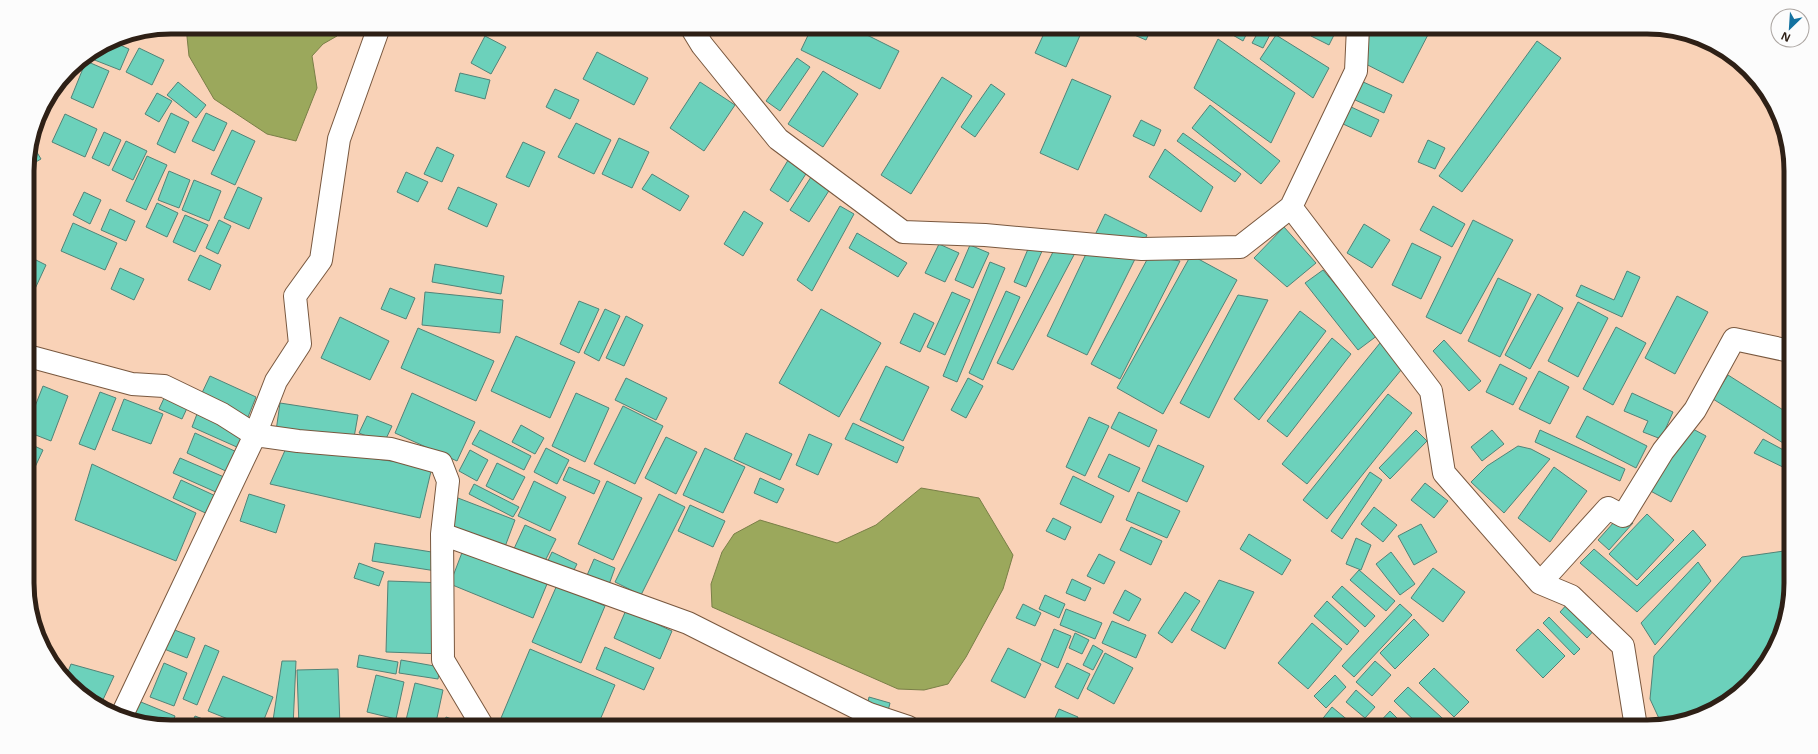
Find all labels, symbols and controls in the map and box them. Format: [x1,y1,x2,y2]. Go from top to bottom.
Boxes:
north arrow [1770,8,1810,48]
text: N [1778,29,1793,46]

